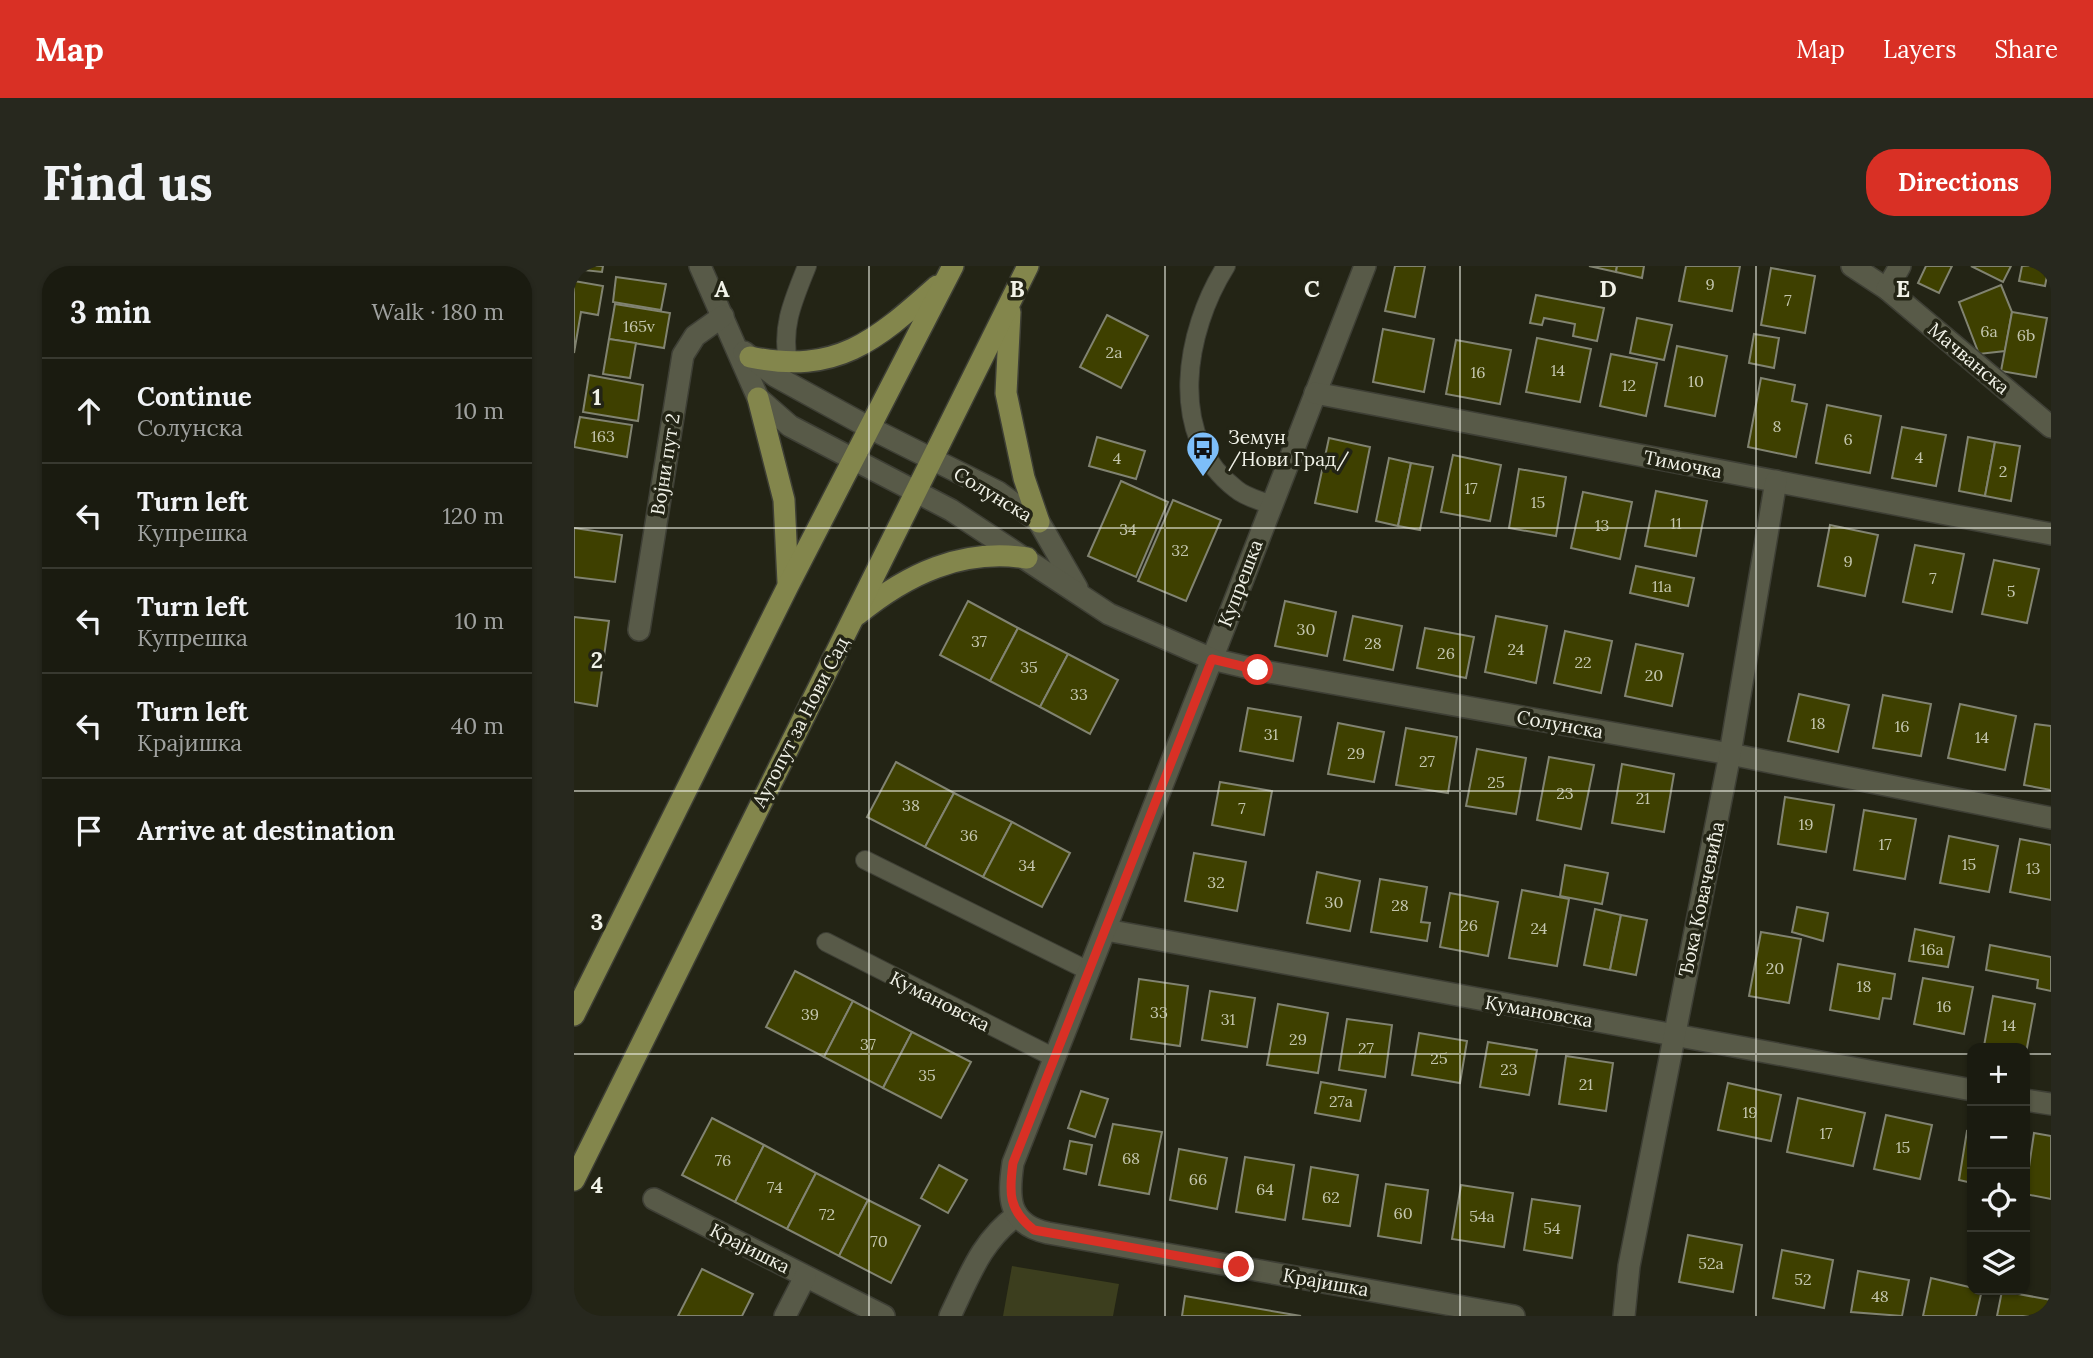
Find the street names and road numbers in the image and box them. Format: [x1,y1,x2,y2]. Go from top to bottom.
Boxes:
street label: Мачванска [1923,317,2015,399]
street label: Војни пут 2 [645,411,685,517]
street label: Тимочка [1642,445,1725,483]
street label: Солунска [949,461,1037,527]
street label: Купрешка [1212,536,1268,630]
street label: Аутопут за Нови Сад [746,633,853,812]
street label: Солунска [1515,705,1605,743]
street label: Ђока Ковачевића [1673,819,1729,979]
street label: Кумановска [886,966,994,1037]
street label: Кумановска [1483,990,1595,1032]
street label: Крајишка [706,1218,794,1278]
street label: Крајишка [1281,1263,1371,1301]

